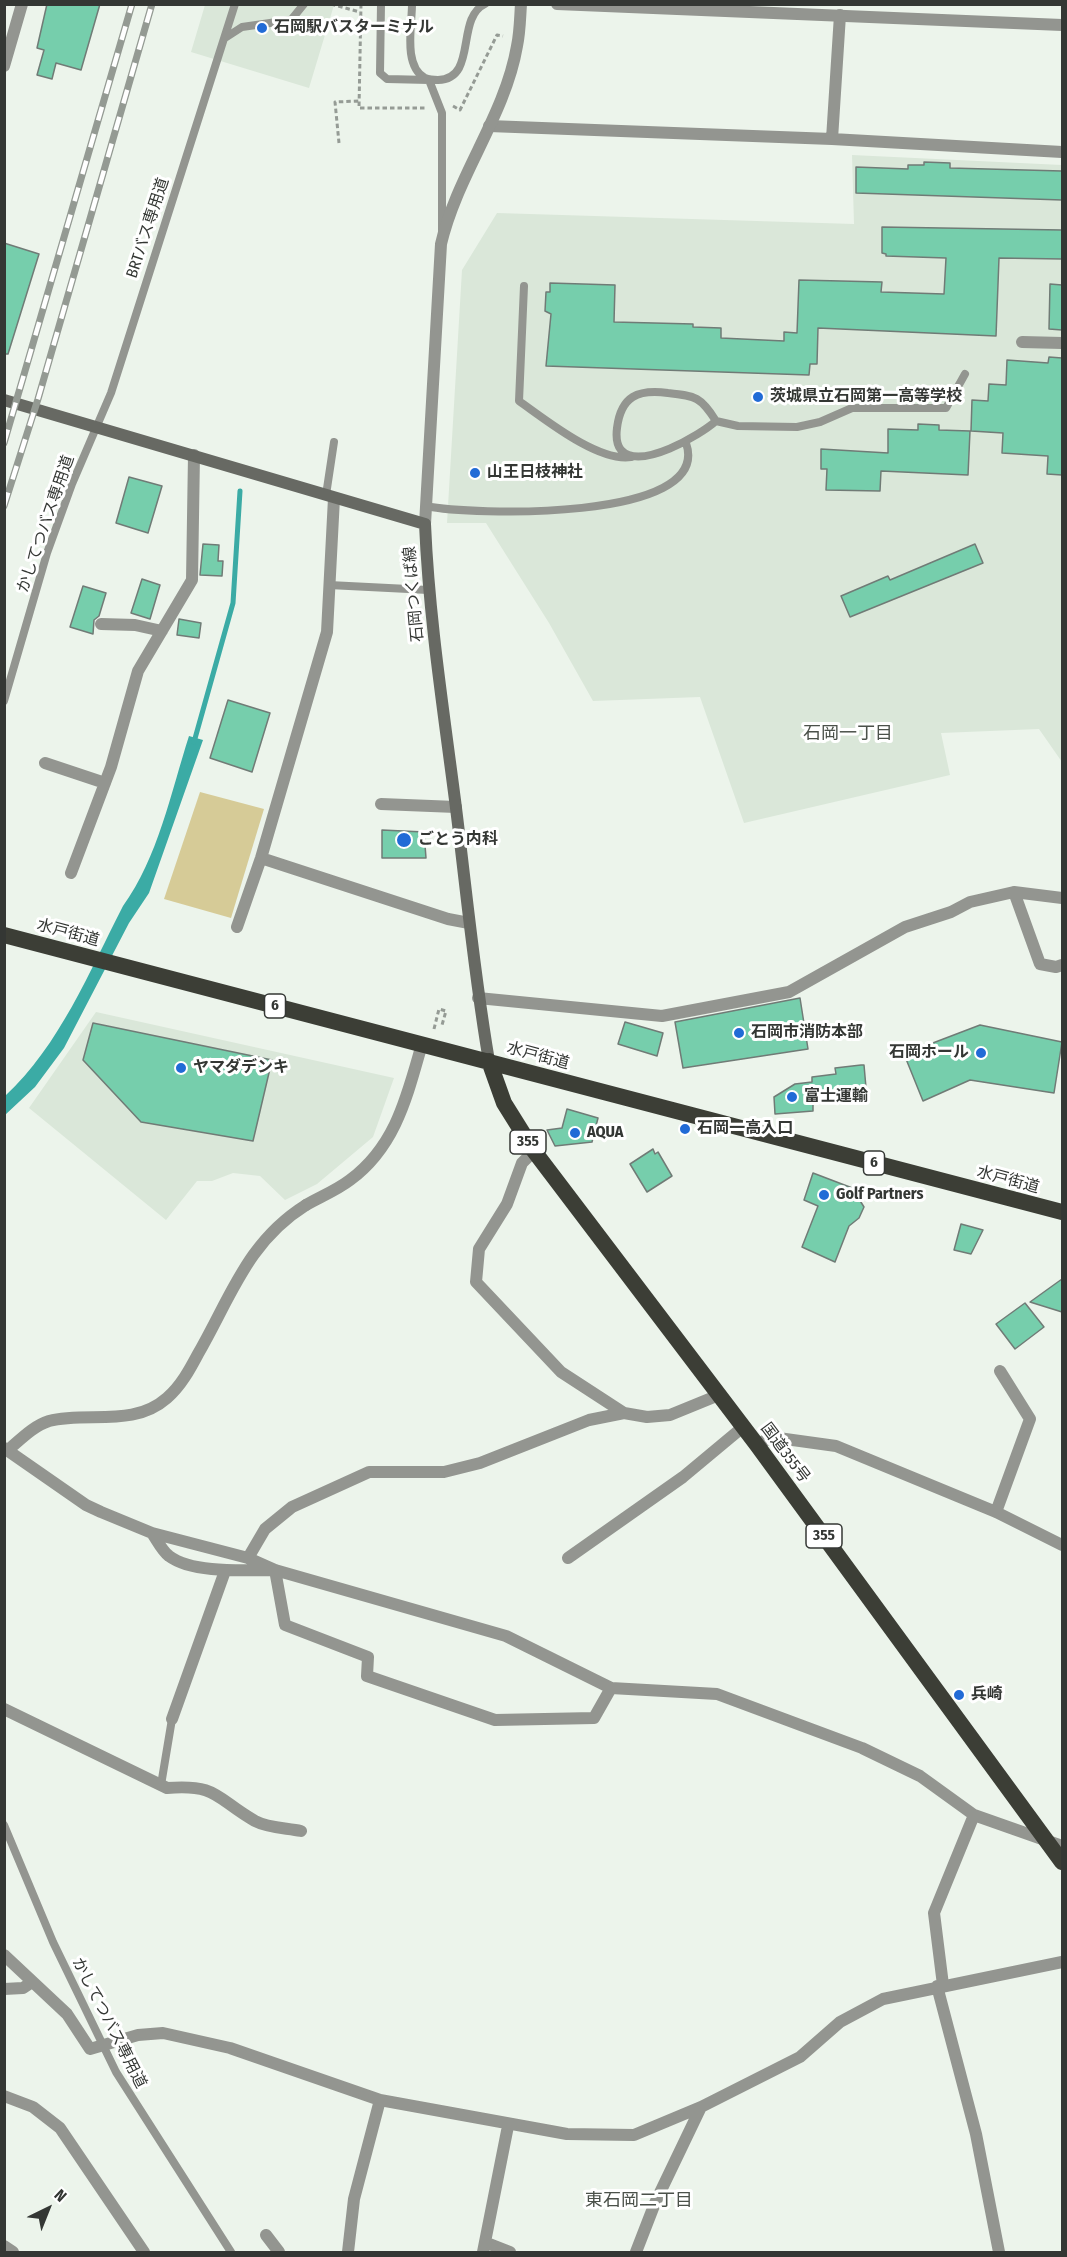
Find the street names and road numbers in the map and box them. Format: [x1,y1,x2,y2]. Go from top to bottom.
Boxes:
street label: BRTバス専用道 [123,175,173,281]
street label: かしてつバス専用道 [13,453,79,595]
street label: 石岡つくば線 [400,545,428,643]
street label: 水戸街道 [35,915,101,951]
road number: 6 [264,994,286,1018]
street label: 水戸街道 [505,1038,571,1074]
road number: 355 [510,1130,546,1154]
road number: 6 [864,1151,884,1175]
street label: 水戸街道 [975,1162,1041,1198]
street label: 国道355号 [756,1419,814,1487]
road number: 355 [806,1524,842,1548]
street label: かしてつバス専用道 [68,1954,150,2092]

